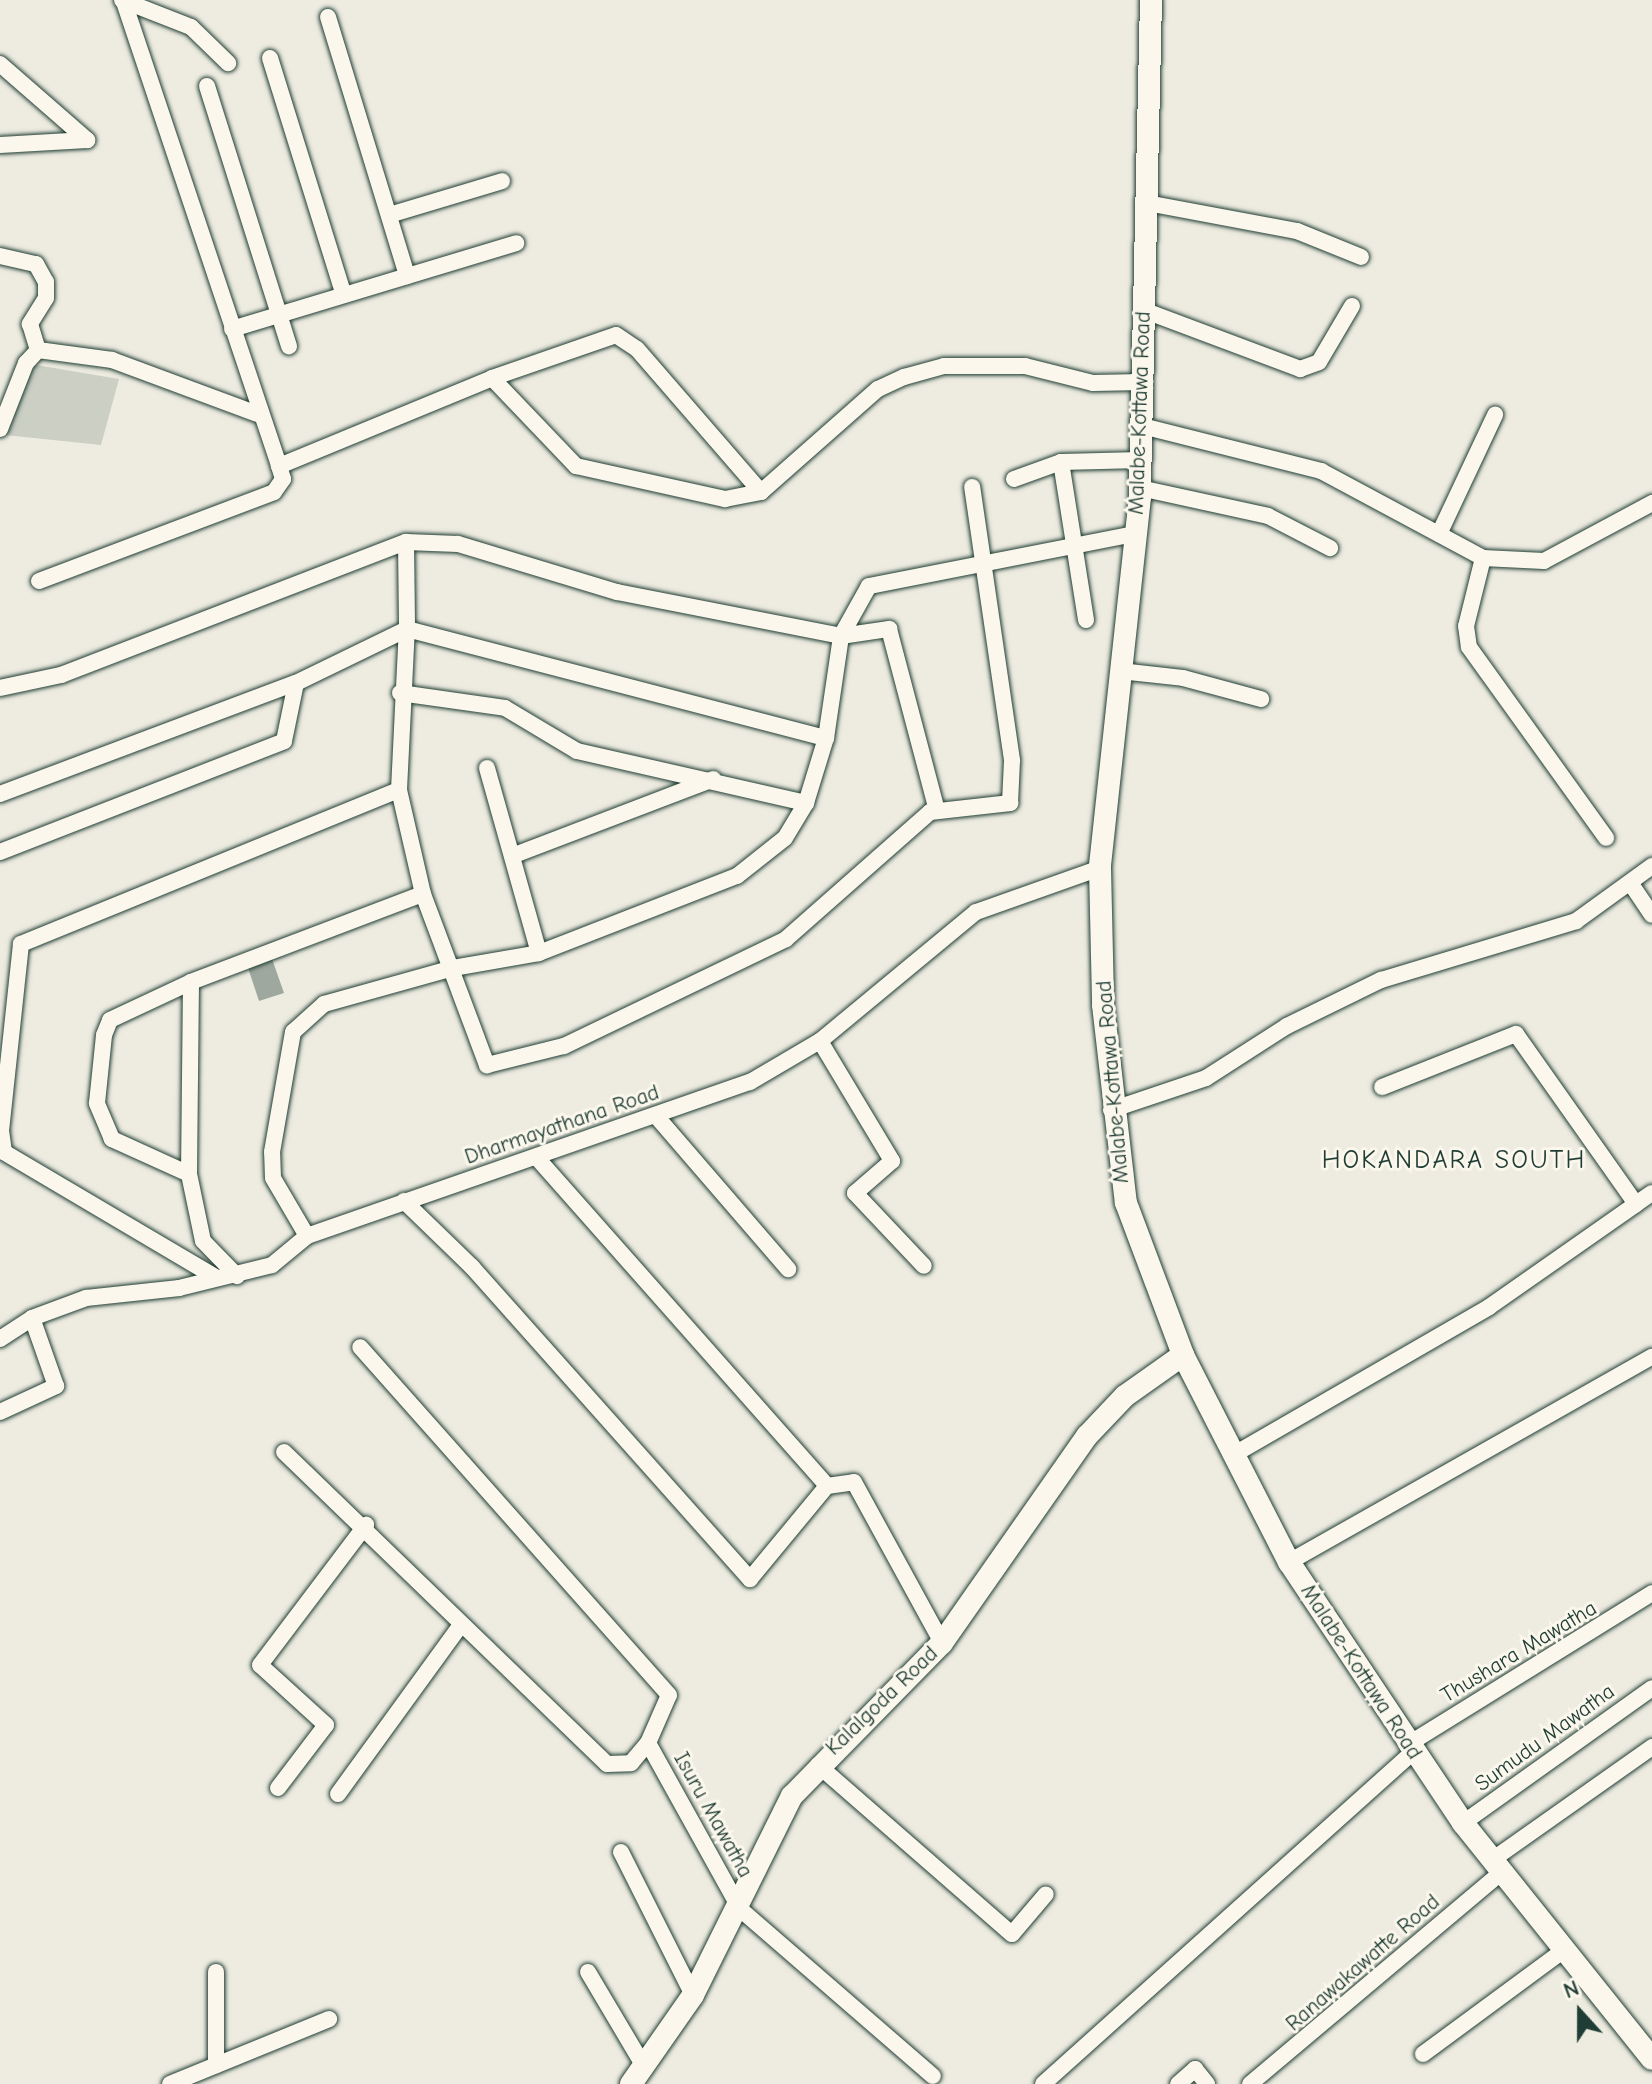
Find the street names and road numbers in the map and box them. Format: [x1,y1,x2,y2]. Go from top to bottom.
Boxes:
street label: Malabe-Kottawa Road [1123,311,1157,515]
street label: Malabe-Kottawa Road [1091,979,1135,1185]
street label: Dharmayathana Road [461,1079,663,1171]
street label: Malabe-Kottawa Road [1294,1579,1428,1765]
street label: Thushara Mawatha [1436,1595,1602,1709]
street label: Kalalgoda Road [820,1641,944,1761]
street label: Sumudu Mawatha [1470,1678,1620,1798]
street label: Isuru Mawatha [668,1748,758,1882]
street label: Ranawakawatte Road [1281,1889,1445,2037]

